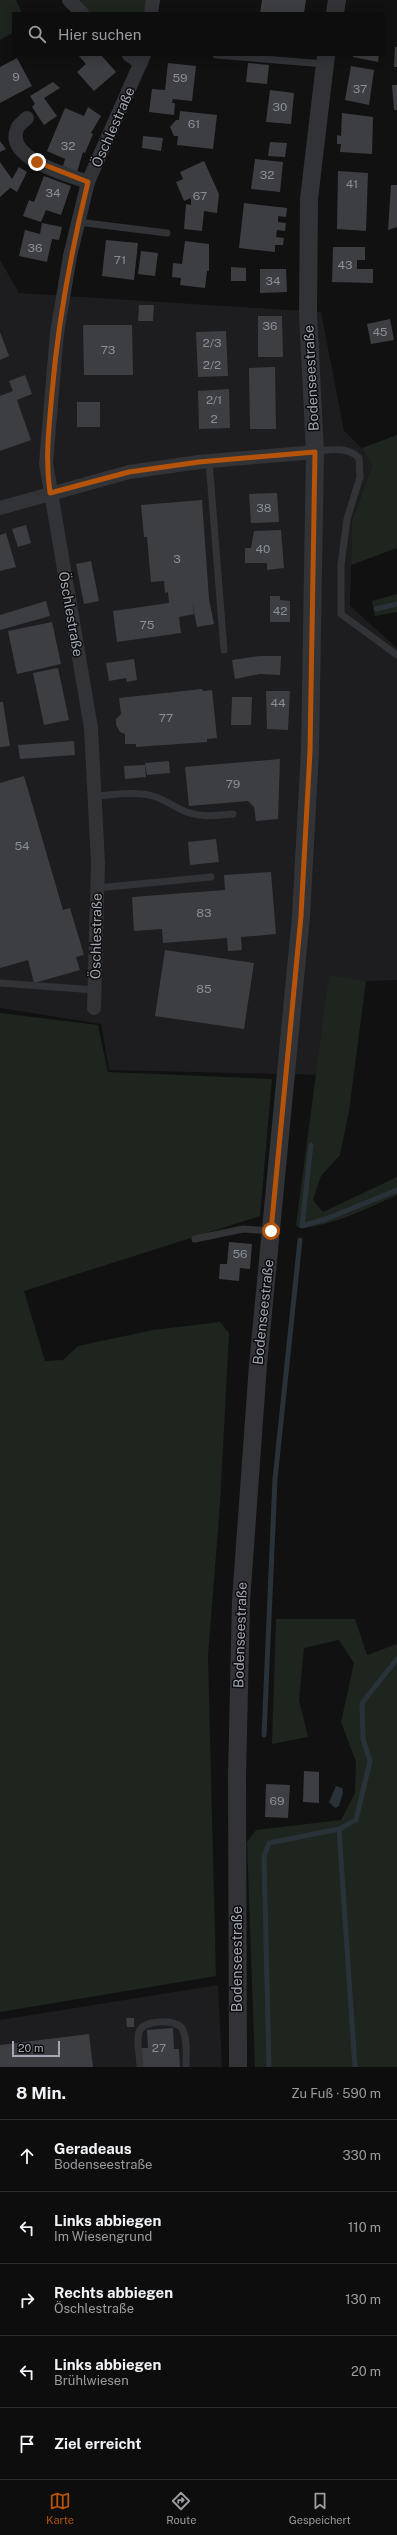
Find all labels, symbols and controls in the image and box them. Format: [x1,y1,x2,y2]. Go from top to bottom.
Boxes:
search box [12,12,385,56]
icon: search [26,23,48,45]
text: Hier suchen [58,26,141,43]
house number: 9 [12,70,20,84]
house number: 59 [172,71,188,85]
house number: 37 [353,82,367,96]
street label: Öschlestraße [86,84,138,170]
house number: 30 [273,100,287,114]
house number: 61 [188,117,200,131]
house number: 32 [61,139,75,153]
route end [28,153,46,171]
house number: 32 [260,168,274,182]
house number: 41 [346,177,358,191]
house number: 34 [45,186,61,200]
house number: 67 [193,189,207,203]
house number: 36 [28,241,42,255]
house number: 71 [114,253,126,267]
house number: 43 [337,258,353,272]
house number: 34 [265,274,281,288]
house number: 36 [263,319,277,333]
street label: Bodenseestraße [300,325,322,431]
house number: 45 [372,325,388,339]
house number: 2/3 [203,336,221,350]
house number: 73 [101,343,115,357]
house number: 2/2 [203,358,221,372]
house number: 2/1 [206,393,222,407]
house number: 2 [210,412,218,426]
house number: 38 [256,501,272,515]
house number: 40 [256,542,270,556]
house number: 3 [173,552,181,566]
street label: Öschlestraße [56,570,88,658]
house number: 42 [273,604,287,618]
house number: 75 [140,618,155,632]
house number: 44 [270,696,286,710]
house number: 77 [159,711,173,725]
house number: 79 [226,777,240,791]
house number: 54 [14,839,30,853]
street label: Öschlestraße [85,893,105,979]
house number: 83 [196,906,212,920]
house number: 85 [196,982,212,996]
route start [262,1222,280,1240]
house number: 56 [232,1247,248,1261]
street label: Bodenseestraße [250,1258,277,1366]
street label: Bodenseestraße [230,1582,250,1688]
house number: 69 [270,1794,284,1808]
street label: Bodenseestraße [229,1906,245,2012]
scale bar [12,2039,60,2058]
house number: 27 [152,2041,166,2055]
text: 20 m [18,2042,43,2054]
text: 8 Min. [16,2083,66,2103]
text: Zu Fuß · 590 m [291,2086,381,2101]
text: Geradeaus [54,2140,132,2157]
icon: ahead [16,2145,38,2167]
text: 330 m [342,2148,381,2163]
text: Bodenseestraße [54,2157,152,2172]
text: Links abbiegen [54,2212,161,2229]
icon: left [16,2217,38,2239]
text: 110 m [348,2220,381,2235]
text: Im Wiesengrund [54,2229,152,2244]
text: Rechts abbiegen [54,2284,173,2301]
icon: right [16,2289,38,2311]
text: 130 m [345,2292,381,2307]
text: Öschlestraße [54,2301,134,2316]
text: Links abbiegen [54,2356,161,2373]
icon: left [16,2361,38,2383]
text: 20 m [351,2364,381,2379]
text: Brühlwiesen [54,2373,129,2388]
icon: arrive [16,2433,38,2455]
text: Ziel erreicht [54,2435,141,2452]
tab: Karte [46,2490,74,2526]
tab: Route [166,2490,196,2526]
tab: Gespeichert [289,2490,351,2526]

